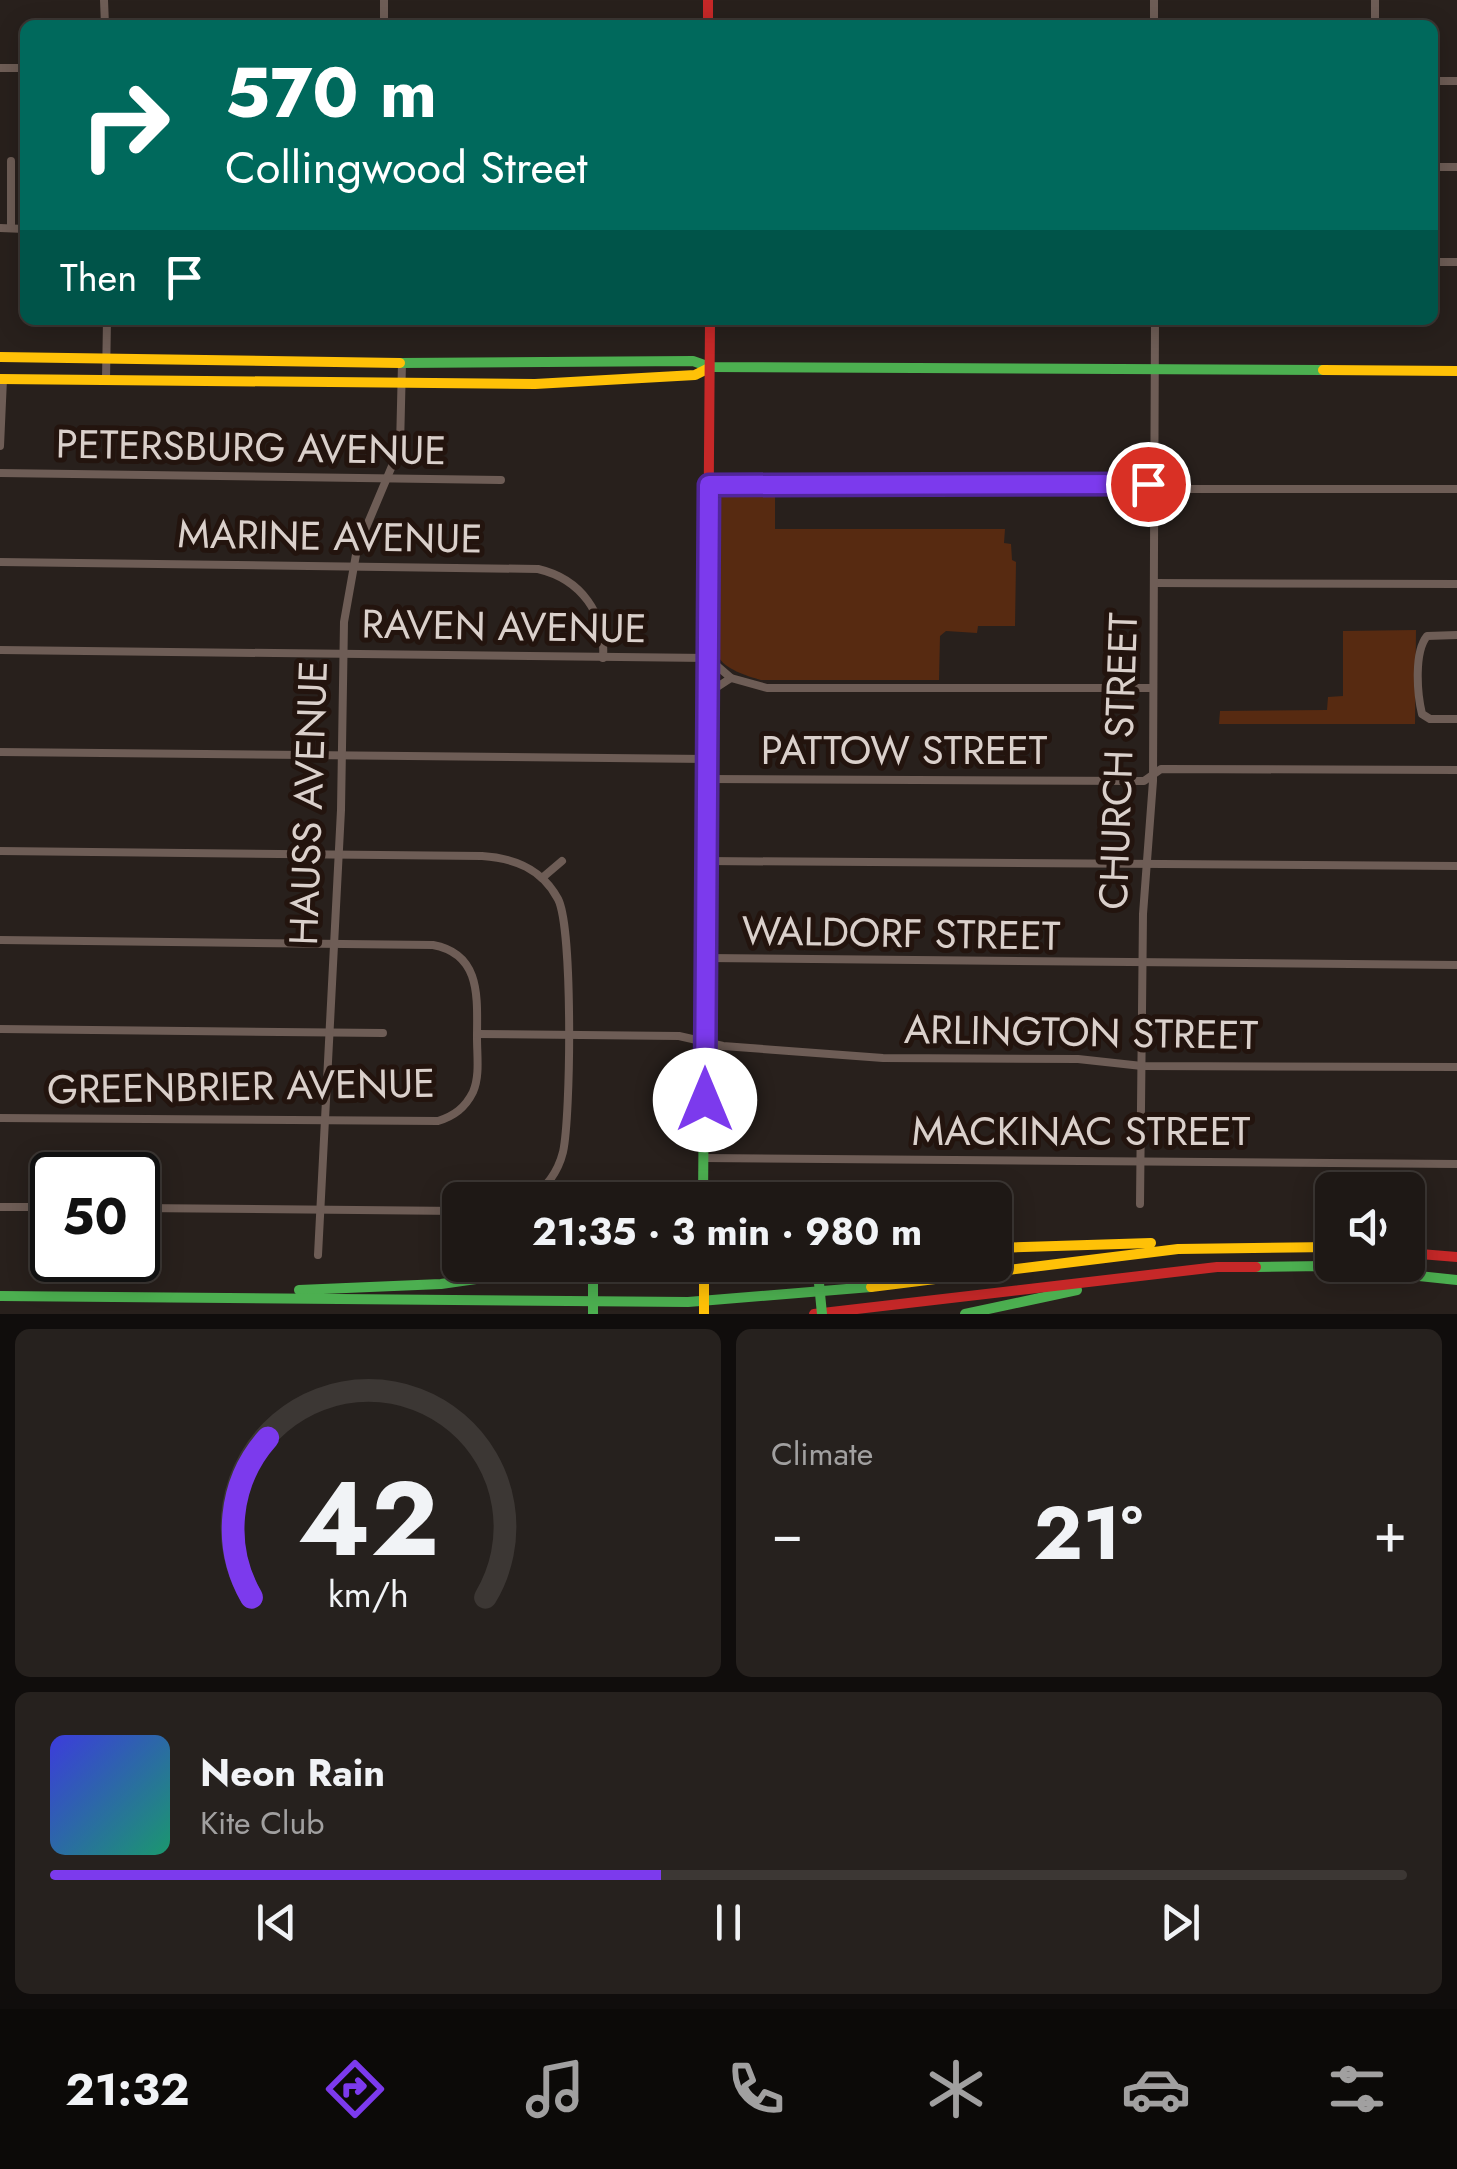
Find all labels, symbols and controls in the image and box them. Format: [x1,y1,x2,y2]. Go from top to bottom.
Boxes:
text: 570 m [225,42,437,143]
icon: right [60,60,190,190]
text: Collingwood Street [225,135,588,200]
text: Then [60,250,137,305]
icon: arrive [157,250,212,305]
street label: PETERSBURG AVENUE [55,415,447,479]
pin [1106,442,1191,527]
icon: arrive [1121,457,1176,512]
street label: MARINE AVENUE [177,504,483,568]
street label: RAVEN AVENUE [361,595,647,657]
street label: CHURCH STREET [1084,611,1152,910]
street label: HAUSS AVENUE [274,660,342,946]
street label: PATTOW STREET [761,721,1048,779]
street label: WALDORF STREET [741,901,1061,965]
street label: ARLINGTON STREET [903,1000,1259,1064]
position arrow [653,1048,757,1152]
street label: GREENBRIER AVENUE [46,1054,436,1118]
street label: MACKINAC STREET [912,1102,1251,1160]
speed limit sign: 50 [30,1152,160,1282]
map controls [1315,1172,1425,1282]
button: sound [1315,1172,1425,1282]
text: 21:35 · 3 min · 980 m [532,1204,922,1259]
text: Climate [771,1431,873,1477]
text: 42 [298,1444,438,1594]
text: 21° [1033,1479,1143,1587]
text: − [771,1493,803,1573]
text: + [1373,1493,1407,1573]
text: km/h [328,1569,408,1620]
text: Neon Rain [200,1745,385,1800]
text: Kite Club [200,1800,324,1846]
icon: previous [249,1895,304,1950]
icon: pause [701,1895,756,1950]
icon: next [1153,1895,1208,1950]
icon: directions [320,2054,390,2124]
icon: music [520,2054,590,2124]
icon: phone [721,2054,791,2124]
icon: climate [921,2054,991,2124]
icon: car [1121,2054,1191,2124]
icon: filters [1322,2054,1392,2124]
text: 21:32 [65,2057,190,2122]

